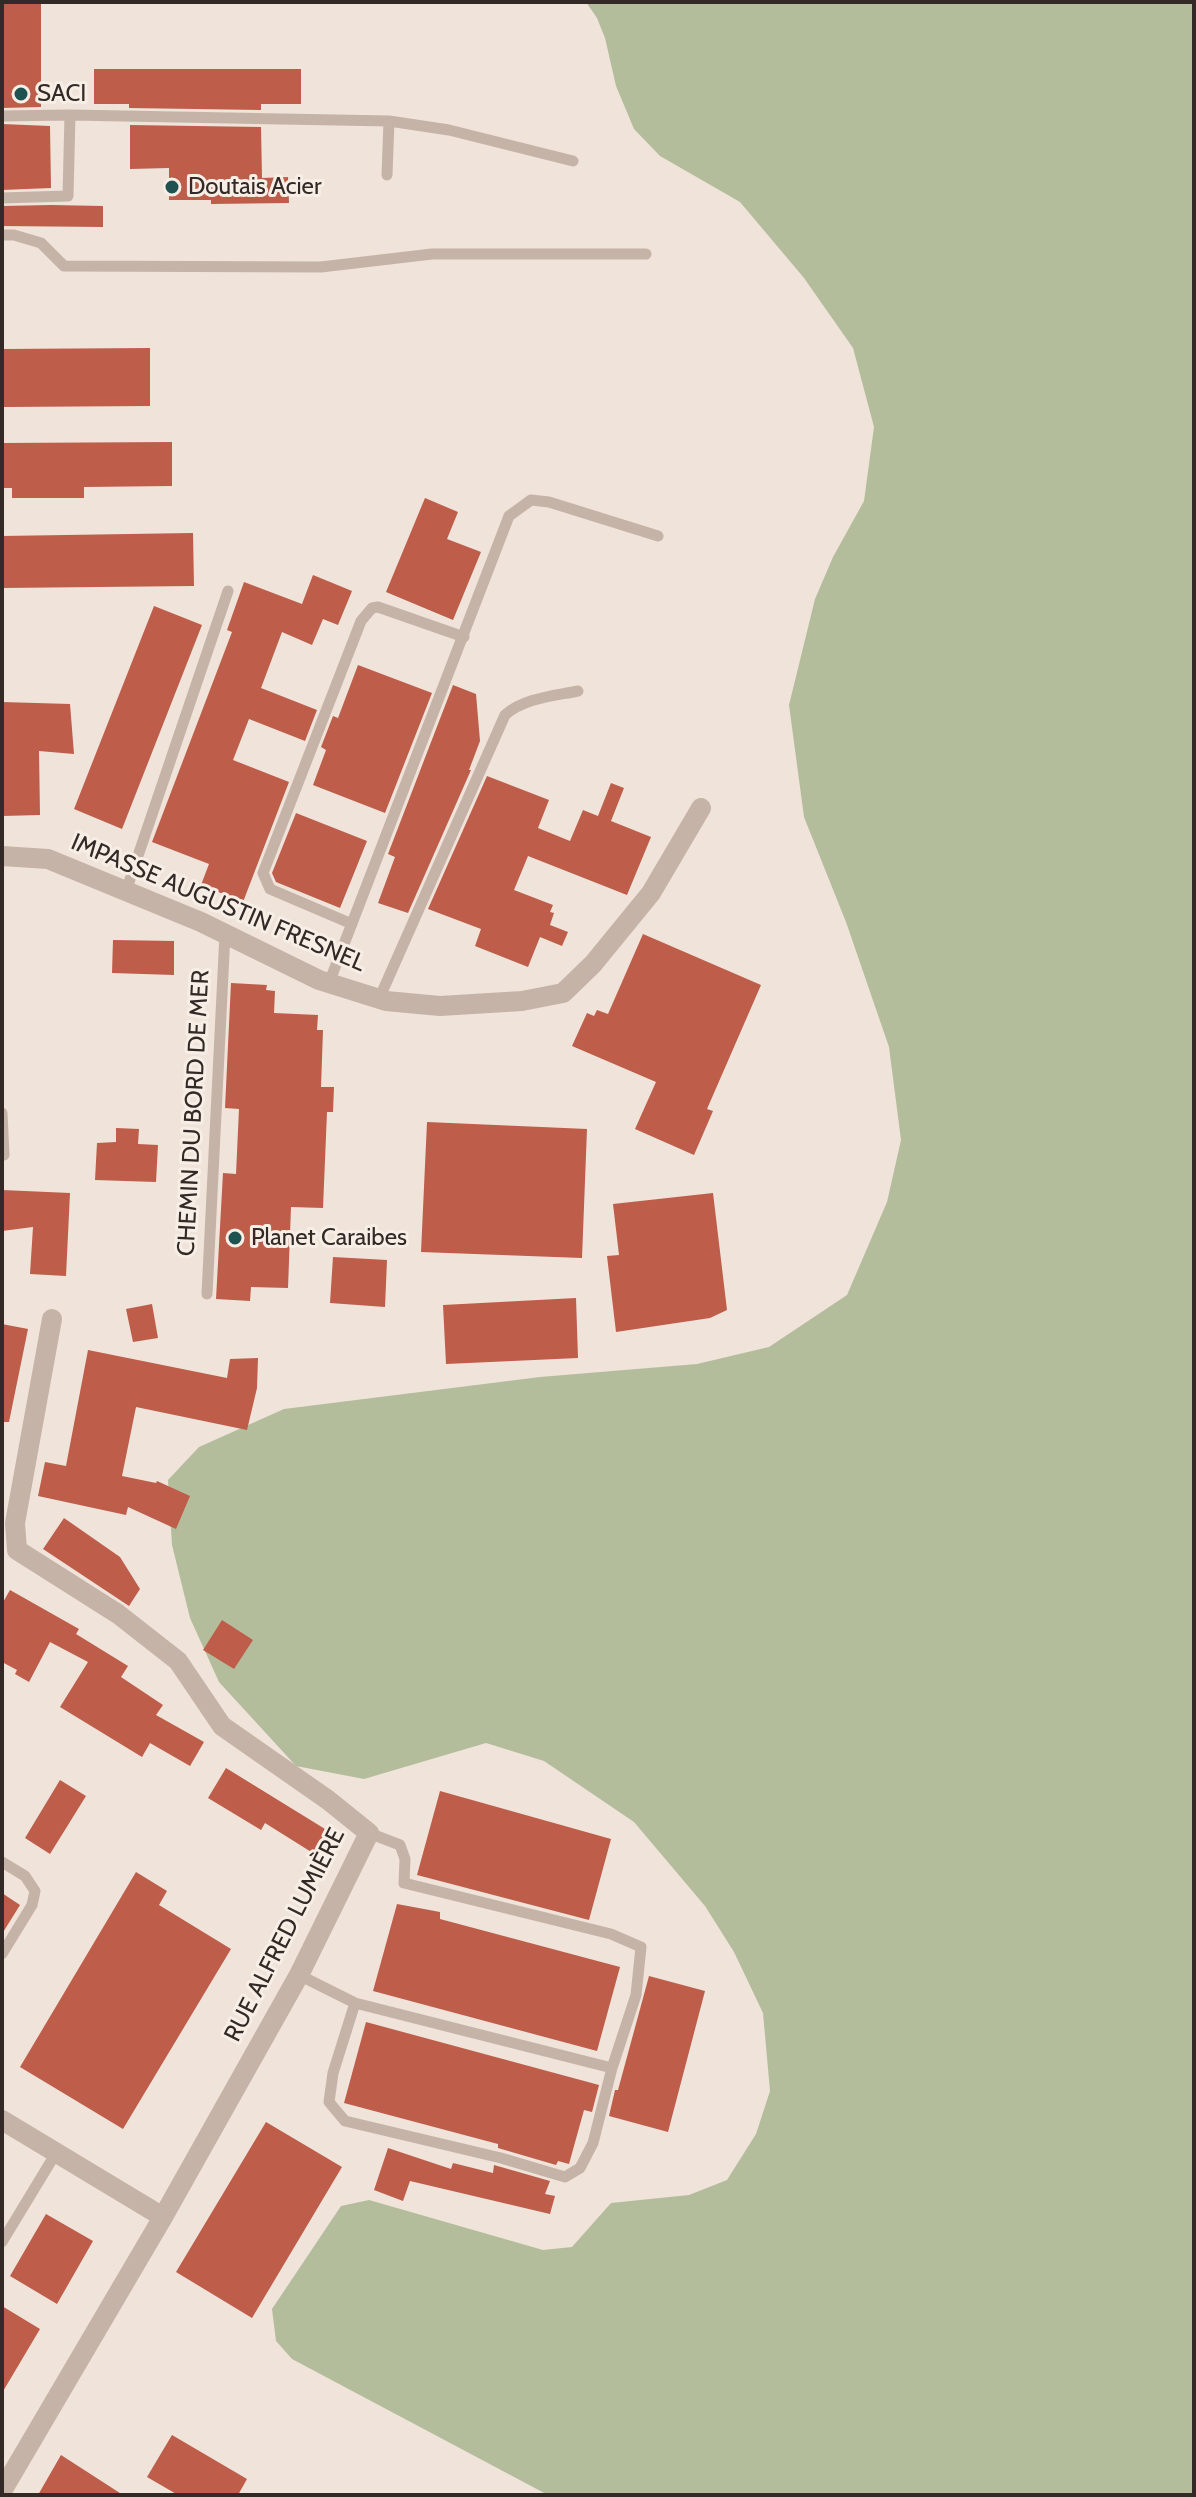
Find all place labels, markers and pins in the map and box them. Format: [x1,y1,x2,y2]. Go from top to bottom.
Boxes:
place label: SACI [37,80,86,108]
marker: SACI [12,85,30,103]
place label: Doutais Acier [188,173,321,201]
marker: Doutais Acier [163,178,181,196]
place label: Planet Caraibes [251,1224,407,1252]
marker: Planet Caraibes [226,1229,244,1247]

